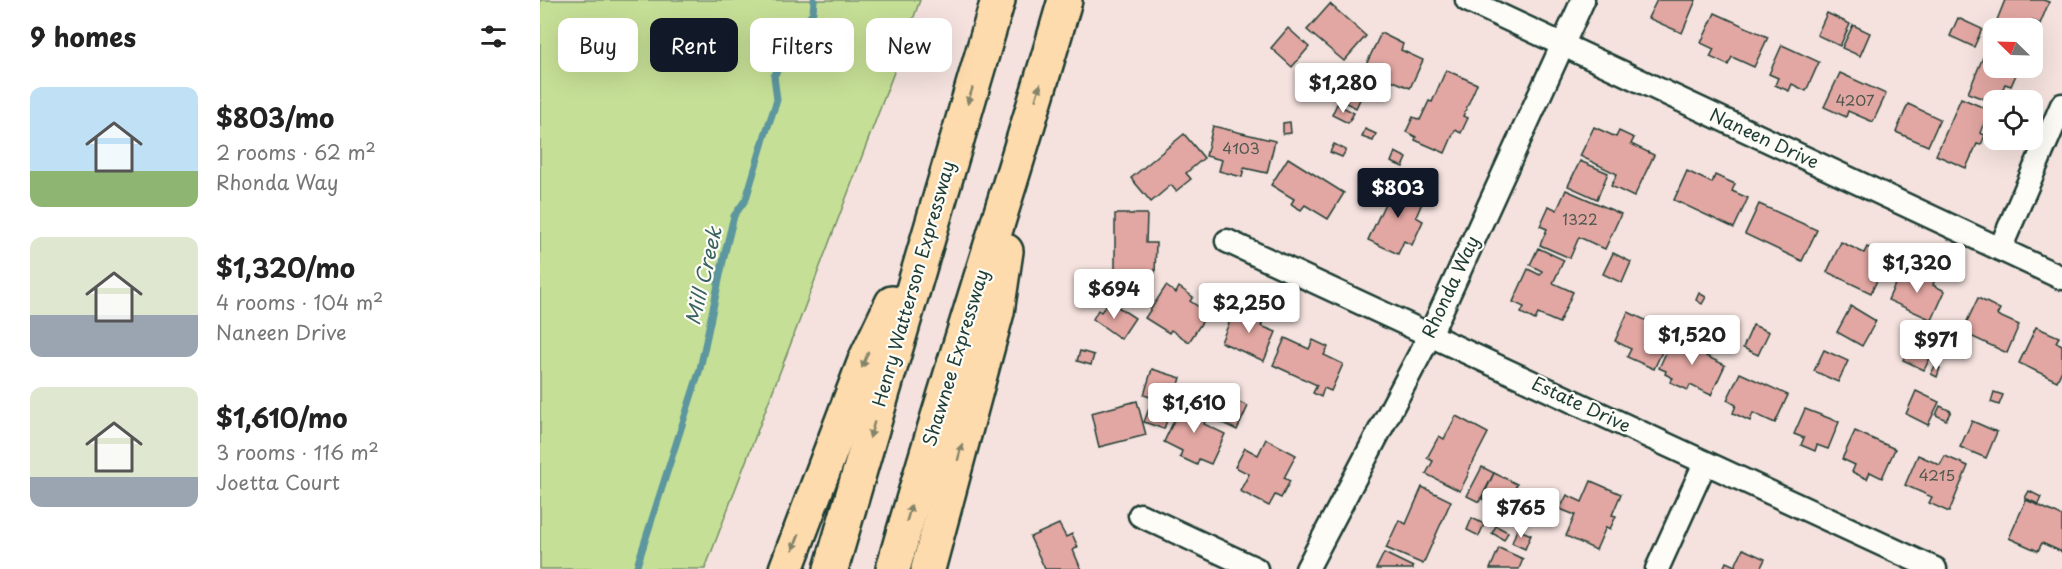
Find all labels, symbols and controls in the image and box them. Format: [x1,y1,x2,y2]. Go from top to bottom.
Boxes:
text: 9 homes [30,17,136,56]
chip: Buy [558,18,638,72]
chip: Rent [650,18,738,72]
chip: Filters [750,18,854,72]
chip: New [866,18,952,72]
north arrow [1983,18,2043,78]
map controls [1983,18,2043,150]
icon: filters [477,20,510,53]
pin: $1,280 [1294,63,1392,114]
text: $1,280 [1309,67,1377,97]
one-way arrow [1034,83,1043,101]
one-way arrow [965,87,974,105]
house number: 4207 [1836,88,1875,111]
button: locate [1983,90,2043,150]
text: $803/mo [216,98,334,137]
street label: Naneen Drive [1706,101,1824,175]
icon: home [78,111,150,183]
house number: 4103 [1222,136,1260,159]
text: 2 rooms · 62 m² [216,137,376,167]
street label: Henry Watterson Expressway [865,158,961,410]
text: Rhonda Way [216,167,338,197]
pin: $803 [1362,168,1434,219]
text: $803 [1371,172,1425,202]
house number: 1322 [1562,207,1598,230]
water label: Mill Creek [677,223,729,328]
street label: Rhonda Way [1414,231,1485,342]
pin: $1,320 [1868,243,1966,294]
text: $1,320 [1882,247,1952,277]
text: $1,320/mo [216,248,355,287]
icon: home [78,261,150,333]
street label: Shawnee Expressway [915,266,994,449]
pin: $694 [1078,269,1150,320]
text: $694 [1088,273,1140,303]
pin: $2,250 [1200,283,1298,334]
text: 4 rooms · 104 m² [216,287,383,317]
text: $2,250 [1213,287,1285,317]
pin: $1,520 [1643,315,1741,366]
text: Naneen Drive [216,317,347,347]
text: $1,520 [1658,319,1726,349]
pin: $971 [1900,320,1972,371]
text: $971 [1914,324,1958,354]
one-way arrow [860,351,869,369]
street label: Estate Drive [1528,369,1636,438]
pin: $1,610 [1145,383,1243,434]
text: $1,610 [1162,387,1226,417]
text: $1,610/mo [216,398,348,437]
icon: home [78,411,150,483]
one-way arrow [867,421,876,439]
text: 3 rooms · 116 m² [216,437,379,467]
one-way arrow [956,443,966,461]
house number: 4215 [1919,463,1955,486]
text: Joetta Court [216,467,340,497]
pin: $765 [1485,488,1557,539]
text: $765 [1496,492,1546,522]
one-way arrow [905,504,914,522]
one-way arrow [791,533,800,551]

